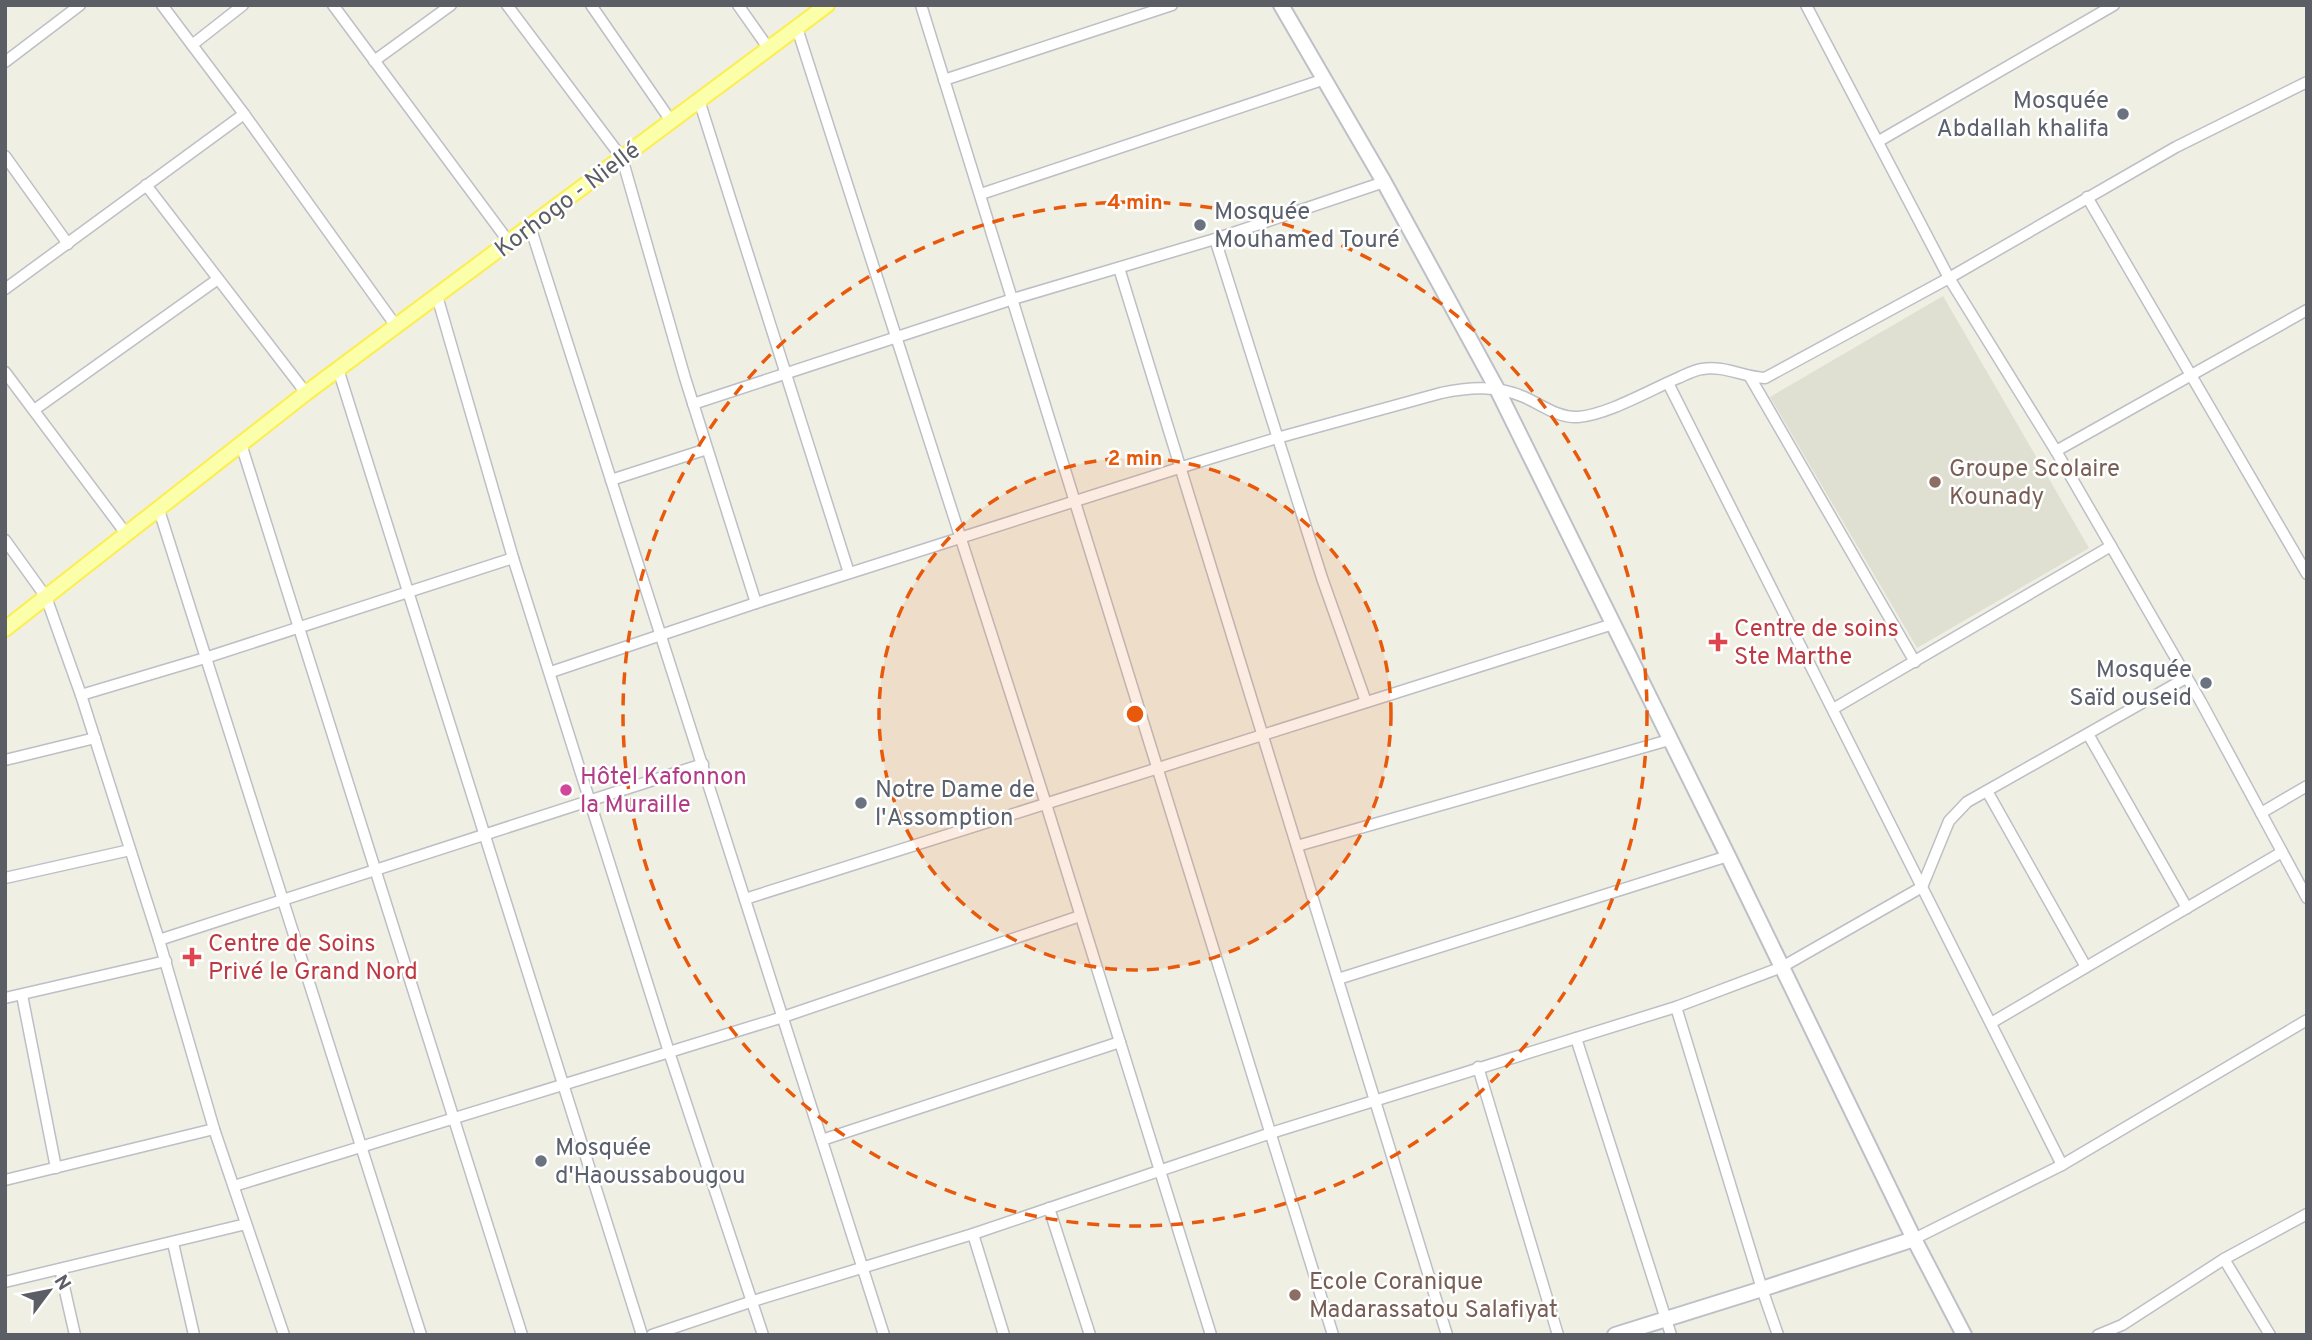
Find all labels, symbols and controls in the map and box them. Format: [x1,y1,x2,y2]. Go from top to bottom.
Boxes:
place label: Mosquée Abdallah khalifa [1936,87,2109,145]
marker: Mosquée Abdallah khalifa [2115,106,2131,122]
street label: Korhogo - Niellé [489,136,647,265]
text: 4 min [1107,190,1163,217]
place label: Mosquée Mouhamed Touré [1214,198,1400,256]
marker: Mosquée Mouhamed Touré [1192,217,1208,233]
text: 2 min [1108,446,1162,473]
place label: Groupe Scolaire Kounady [1949,455,2120,513]
marker: Groupe Scolaire Kounady [1927,474,1943,490]
place label: Centre de soins Ste Marthe [1734,615,1899,673]
marker: Centre de soins Ste Marthe [1708,632,1728,652]
place label: Mosquée Saïd ouseid [2069,656,2192,714]
marker: Mosquée Saïd ouseid [2198,675,2214,691]
centre of rings [1123,702,1147,726]
place label: Hôtel Kafonnon la Muraille [580,763,747,821]
place label: Notre Dame de l'Assomption [875,776,1035,834]
marker: Hôtel Kafonnon la Muraille [558,782,574,798]
marker: Notre Dame de l'Assomption [853,795,869,811]
place label: Centre de Soins Privé le Grand Nord [208,930,418,988]
marker: Centre de Soins Privé le Grand Nord [182,947,202,967]
place label: Mosquée d'Haoussabougou [555,1134,745,1192]
marker: Mosquée d'Haoussabougou [533,1153,549,1169]
north arrow [14,1256,84,1326]
place label: Ecole Coranique Madarassatou Salafiyat [1309,1268,1558,1326]
text: N [48,1271,76,1295]
marker: Ecole Coranique Madarassatou Salafiyat [1287,1287,1303,1303]

